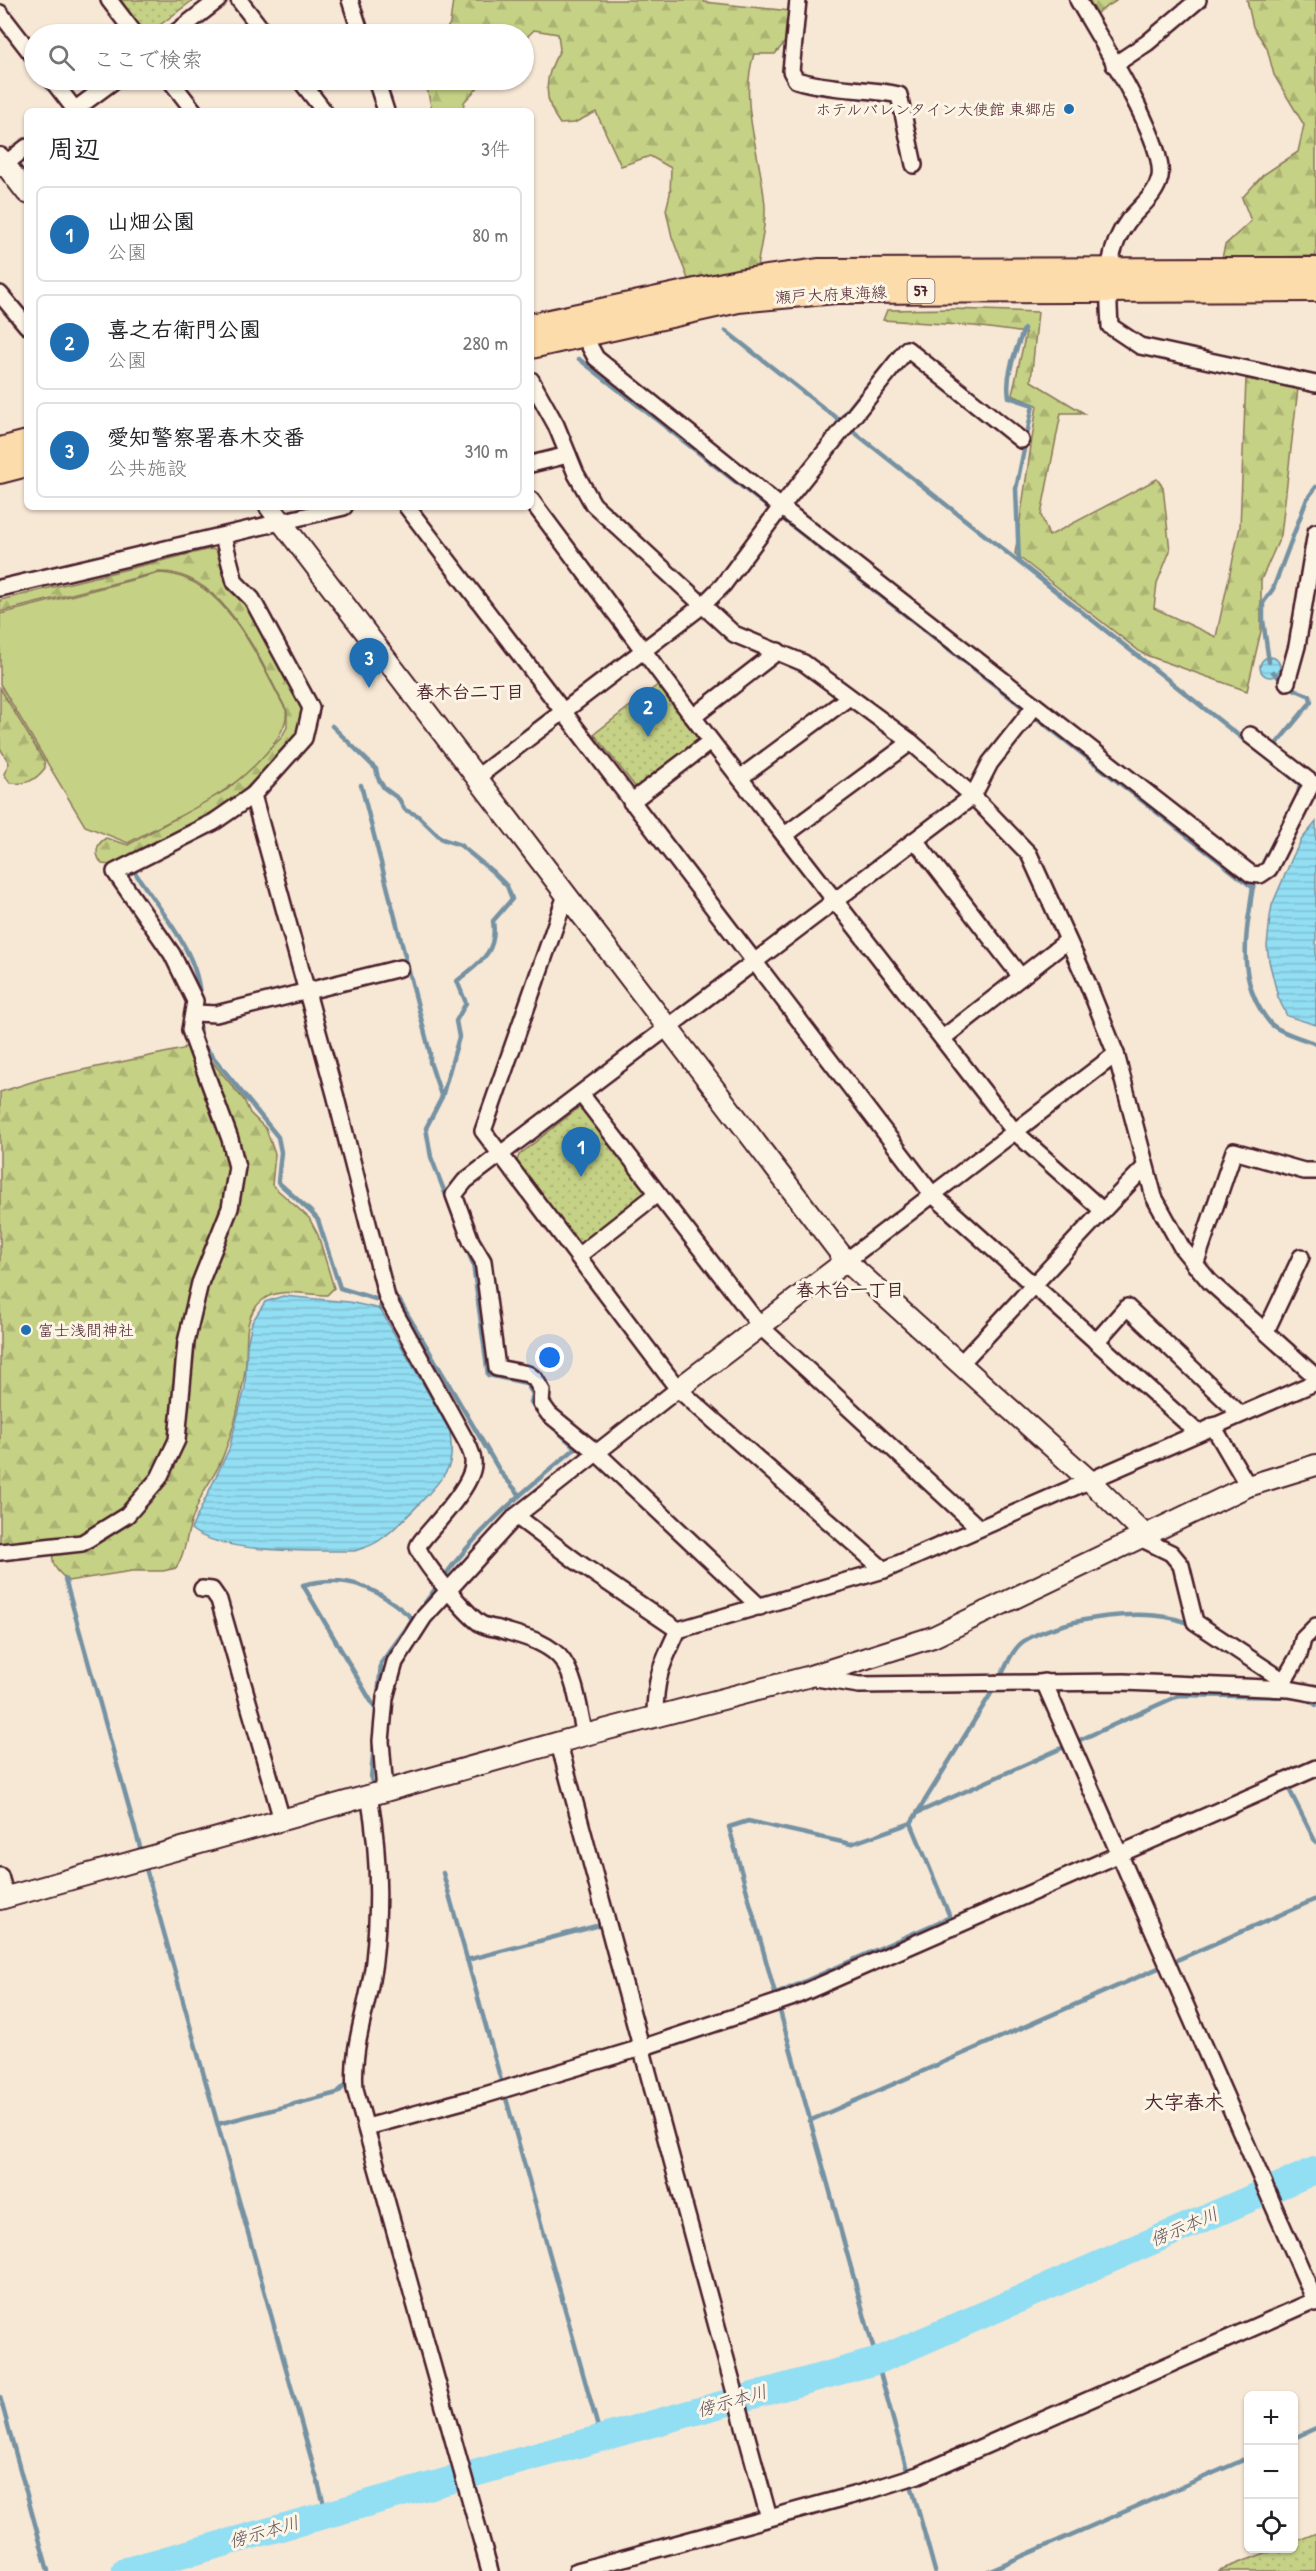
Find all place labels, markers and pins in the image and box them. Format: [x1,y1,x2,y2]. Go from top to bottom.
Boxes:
place label: ホテルバレンタイン大使館 東郷店 [815,98,1057,120]
marker: ホテルバレンタイン大使館 東郷店 [1062,102,1076,116]
pin: 3 [350,638,388,688]
pin: 2 [628,688,668,737]
pin: 1 [562,1128,600,1177]
place label: 富士浅間神社 [38,1319,134,1341]
marker: 富士浅間神社 [19,1323,33,1337]

